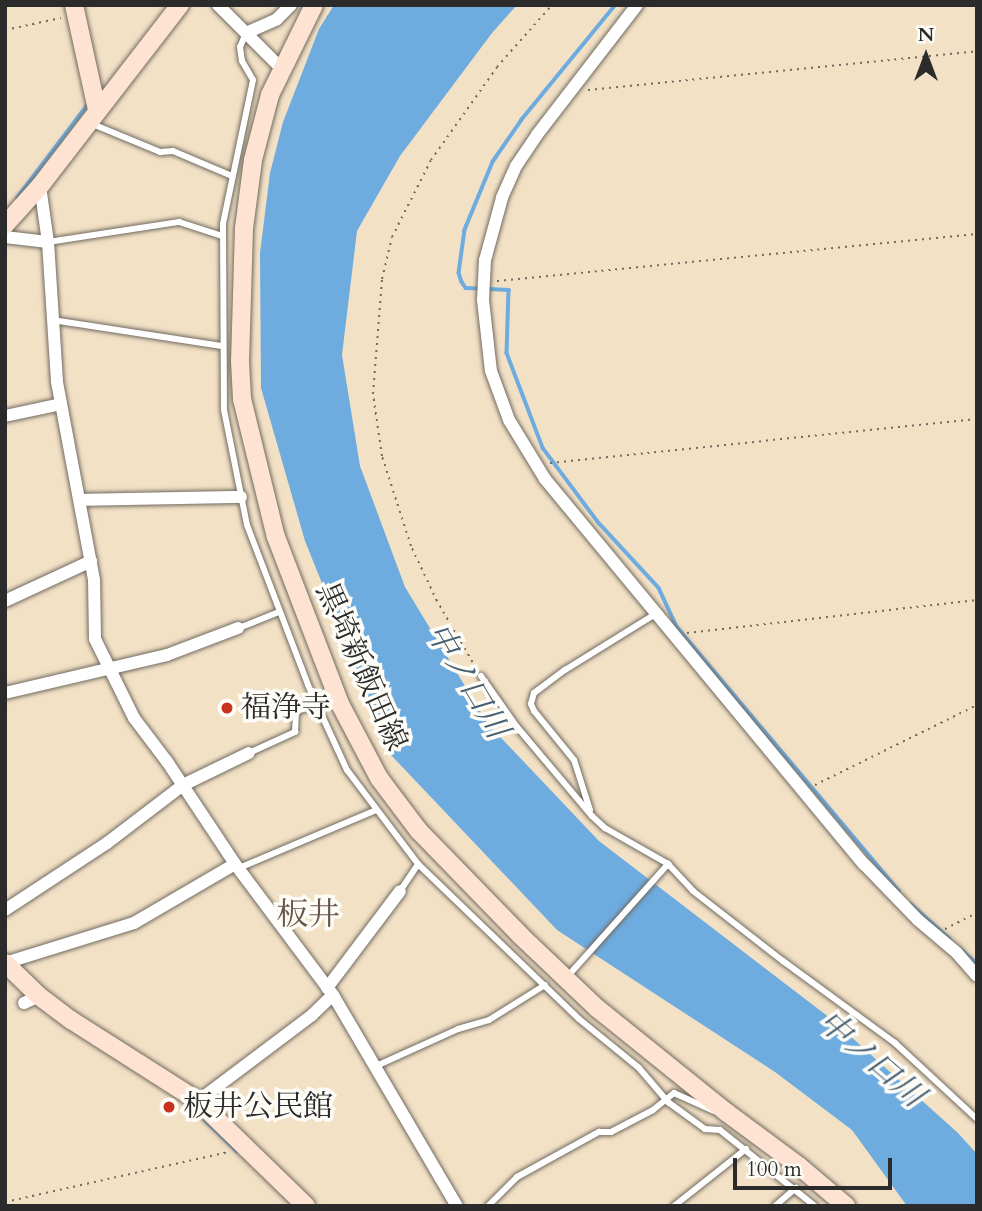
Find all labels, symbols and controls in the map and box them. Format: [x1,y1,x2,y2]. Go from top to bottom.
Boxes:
north arrow [891,21,961,91]
text: N [918,22,934,48]
street label: 黒埼新飯田線 [308,577,414,757]
water label: 中ノ口川 [418,616,516,746]
place label: 福浄寺 [241,690,331,726]
marker: 福浄寺 [219,700,235,716]
district label: 板井 [276,896,340,934]
water label: 中ノ口川 [810,1003,932,1115]
place label: 板井公民館 [183,1089,333,1125]
marker: 板井公民館 [161,1099,177,1115]
scale bar [737,1144,896,1188]
text: 100 m [746,1155,802,1184]

